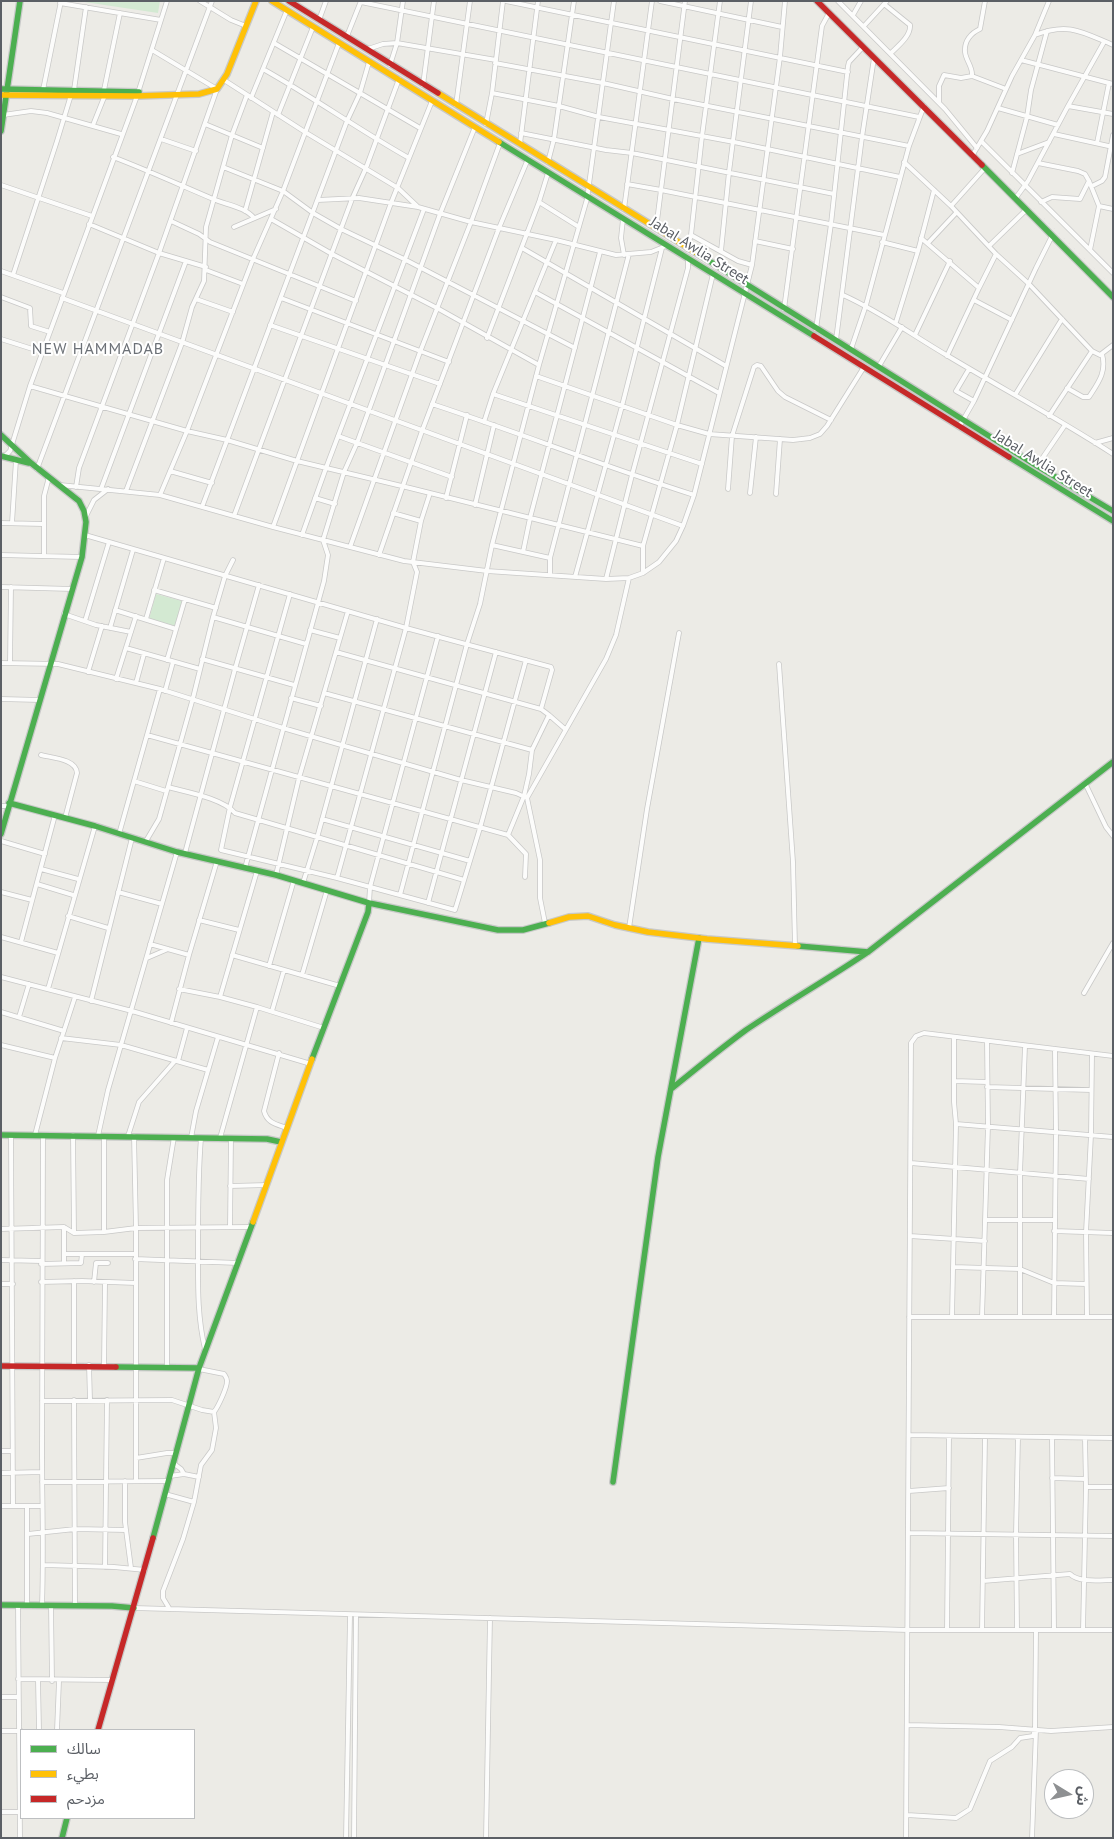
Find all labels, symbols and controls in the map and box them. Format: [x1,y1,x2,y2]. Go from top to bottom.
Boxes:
street label: Jabal Awlia Street [646,213,752,289]
district label: NEW HAMMADAB [30,339,166,359]
street label: Jabal Awlia Street [990,426,1096,502]
legend [20,1729,195,1819]
text: سالك [67,1739,101,1758]
text: بطيء [67,1764,99,1783]
north arrow [1044,1769,1094,1819]
text: ش [1072,1785,1093,1807]
text: مزدحم [67,1789,105,1808]

